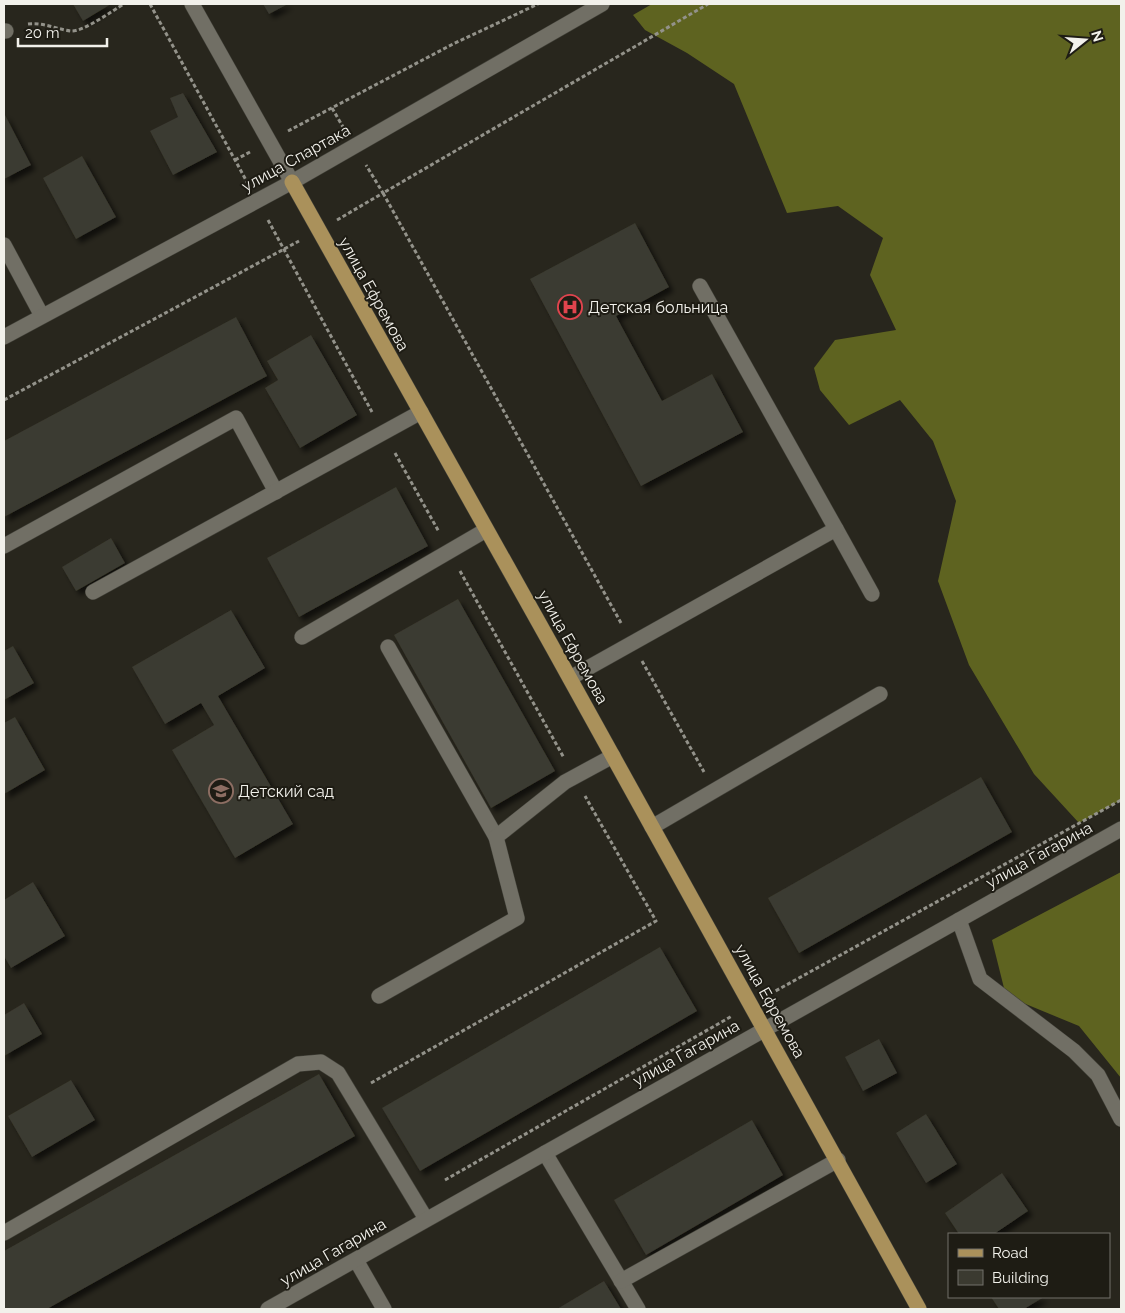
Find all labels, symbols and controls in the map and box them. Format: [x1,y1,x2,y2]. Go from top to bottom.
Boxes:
scale bar [18,15,106,47]
north arrow [1060,15,1110,65]
text: 20 m [25,24,60,42]
text: N [1088,29,1107,44]
street label: улица Спартака [238,120,354,196]
street label: улица Ефремова [335,234,413,354]
hospital icon: Детская больница [557,294,583,320]
place label: Детская больница [588,298,728,317]
street label: улица Ефремова [534,587,612,707]
school or university icon: Детский сад [208,778,234,804]
place label: Детский сад [238,782,334,801]
street label: улица Гагарина [982,818,1096,892]
street label: улица Ефремова [731,941,809,1061]
street label: улица Гагарина [629,1016,743,1090]
street label: улица Гагарина [277,1214,389,1290]
legend [948,1233,1110,1298]
text: Road [992,1244,1028,1262]
text: Building [992,1269,1049,1287]

